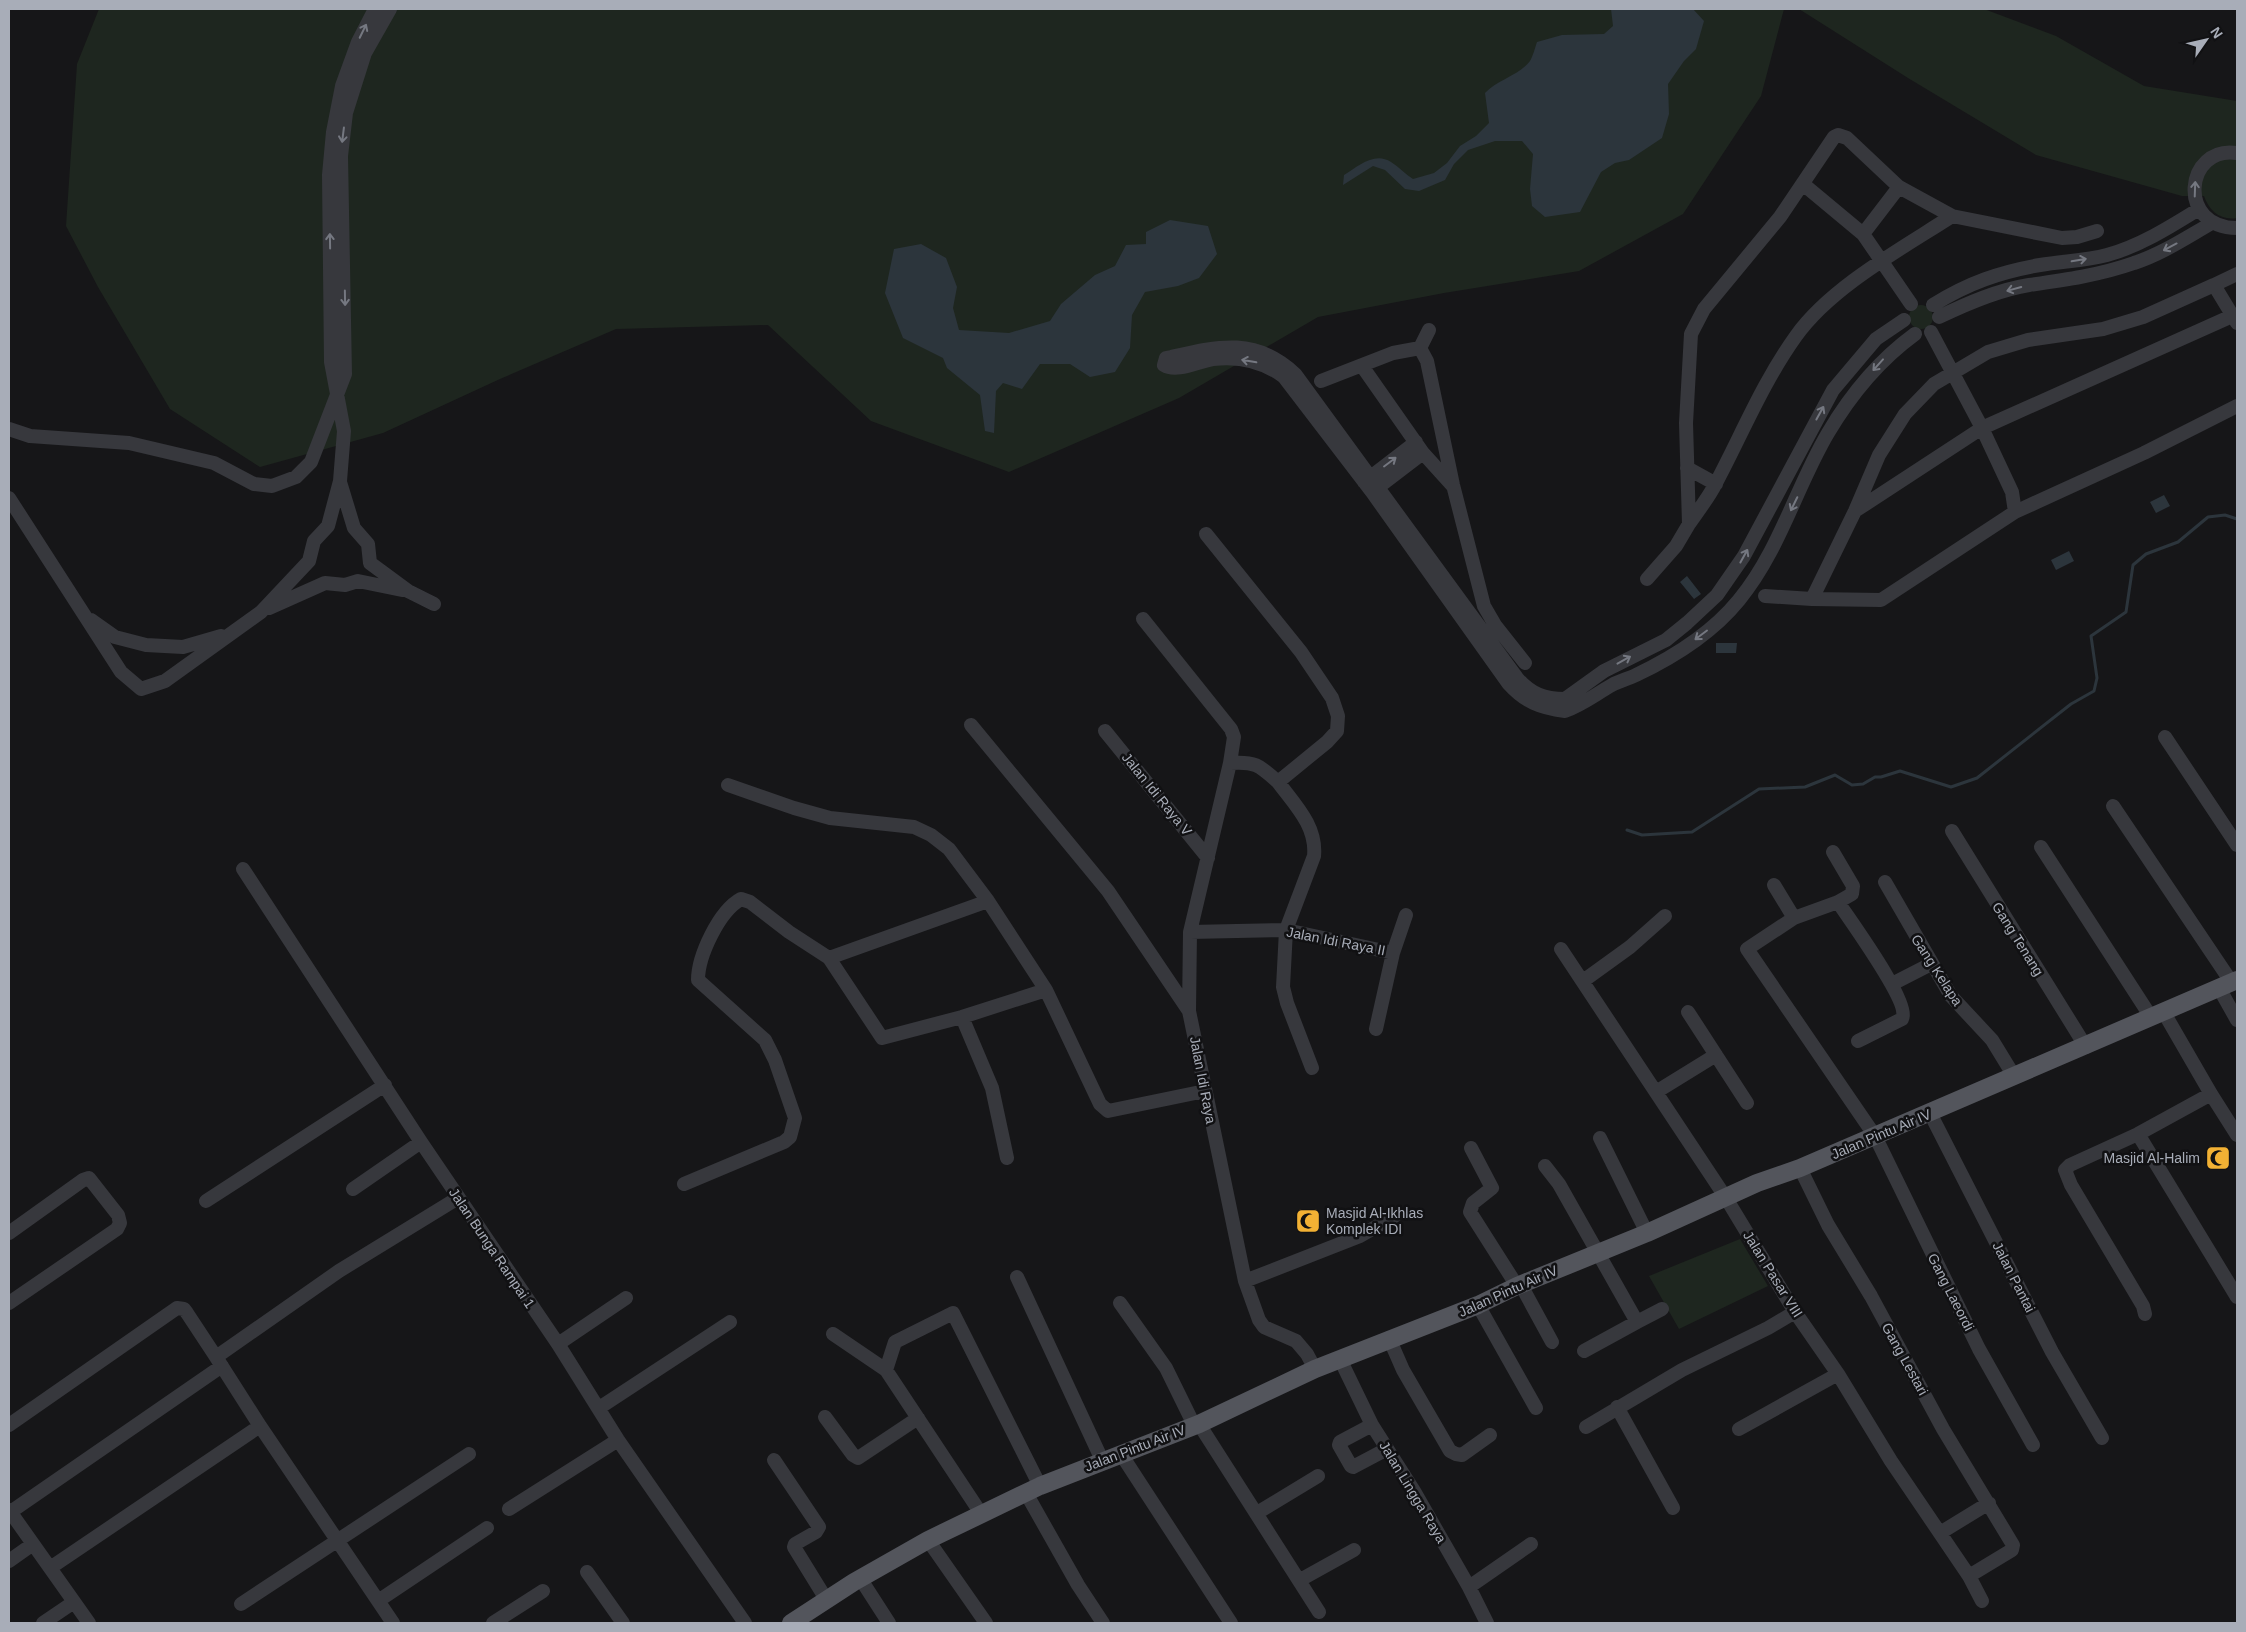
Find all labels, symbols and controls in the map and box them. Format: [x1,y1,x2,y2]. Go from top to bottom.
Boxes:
north arrow [2181,15,2231,65]
one-way arrow [359,24,369,39]
text: N [2207,24,2226,41]
one-way arrow [338,127,348,143]
one-way arrow [2190,181,2200,198]
one-way arrow [325,233,335,250]
one-way arrow [2163,243,2178,252]
one-way arrow [2070,255,2086,265]
one-way arrow [2006,285,2022,294]
one-way arrow [340,289,349,305]
one-way arrow [1241,355,1257,365]
one-way arrow [1872,359,1883,372]
one-way arrow [1816,406,1826,420]
one-way arrow [1383,457,1397,467]
one-way arrow [1789,496,1798,511]
one-way arrow [1739,549,1749,563]
one-way arrow [1694,630,1708,640]
one-way arrow [1616,655,1630,665]
street label: Jalan Idi Raya V [1119,749,1196,839]
street label: Gang Tenang [1989,899,2047,979]
street label: Jalan Idi Raya II [1285,924,1387,958]
street label: Gang Kelapa [1908,931,1966,1009]
street label: Jalan Idi Raya [1187,1035,1219,1125]
street label: Jalan Pintu Air IV [1829,1106,1934,1162]
mosque icon: Masjid Al-Halim [2205,1145,2231,1171]
place label: Masjid Al-Halim [2104,1150,2200,1166]
street label: Jalan Bunga Rampai 1 [446,1185,538,1311]
place label: Masjid Al-Ikhlas Komplek IDI [1326,1205,1423,1237]
mosque icon: Masjid Al-Ikhlas Komplek IDI [1295,1208,1321,1234]
street label: Jalan Pasar VIII [1740,1228,1806,1320]
street label: Jalan Pantai [1989,1239,2039,1315]
street label: Gang Laeordi [1925,1251,1977,1333]
street label: Jalan Pintu Air IV [1456,1262,1561,1320]
street label: Gang Lestari [1879,1320,1931,1398]
street label: Jalan Pintu Air IV [1082,1421,1188,1475]
street label: Jalan Lingga Raya [1376,1438,1450,1546]

